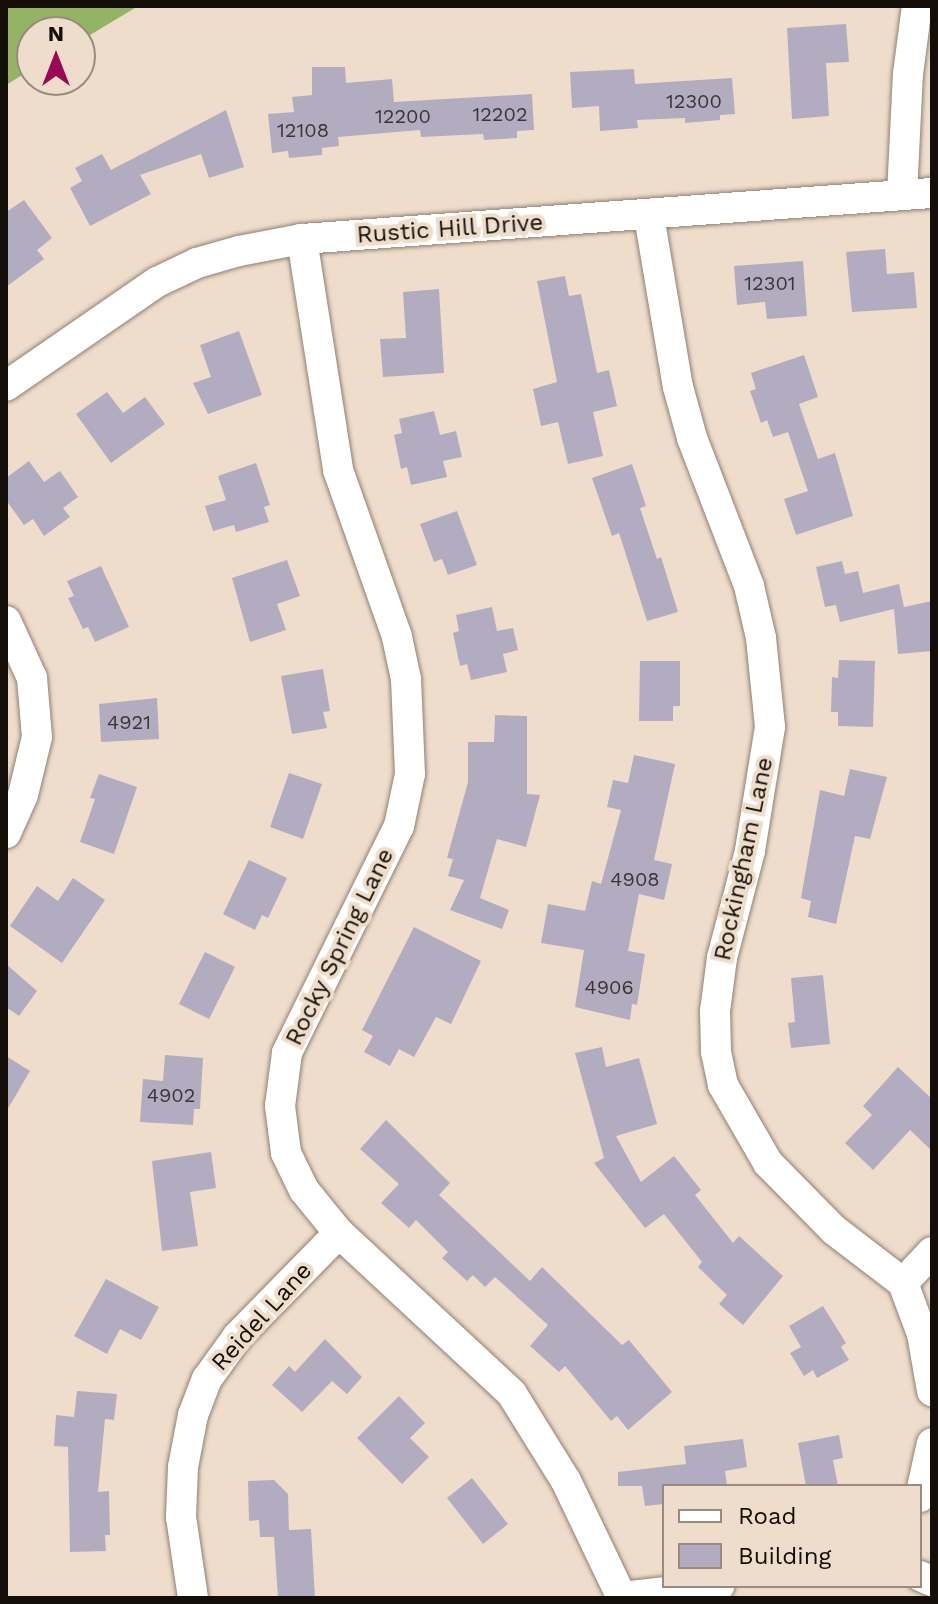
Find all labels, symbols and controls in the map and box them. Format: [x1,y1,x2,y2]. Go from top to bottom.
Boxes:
north arrow [16,16,96,96]
text: N [48,21,64,46]
house number: 12300 [666,89,722,113]
house number: 12202 [472,102,528,126]
house number: 12200 [375,104,431,128]
house number: 12108 [277,118,329,142]
street label: Rustic Hill Drive [355,208,545,250]
house number: 12301 [744,271,796,295]
house number: 4921 [107,710,151,734]
street label: Rockingham Lane [708,755,780,963]
street label: Rocky Spring Lane [280,843,400,1051]
house number: 4908 [610,867,660,891]
house number: 4906 [584,975,634,999]
house number: 4902 [147,1083,195,1107]
street label: Reidel Lane [206,1257,318,1377]
legend [662,1484,922,1588]
text: Road [738,1502,797,1530]
text: Building [738,1542,831,1570]

